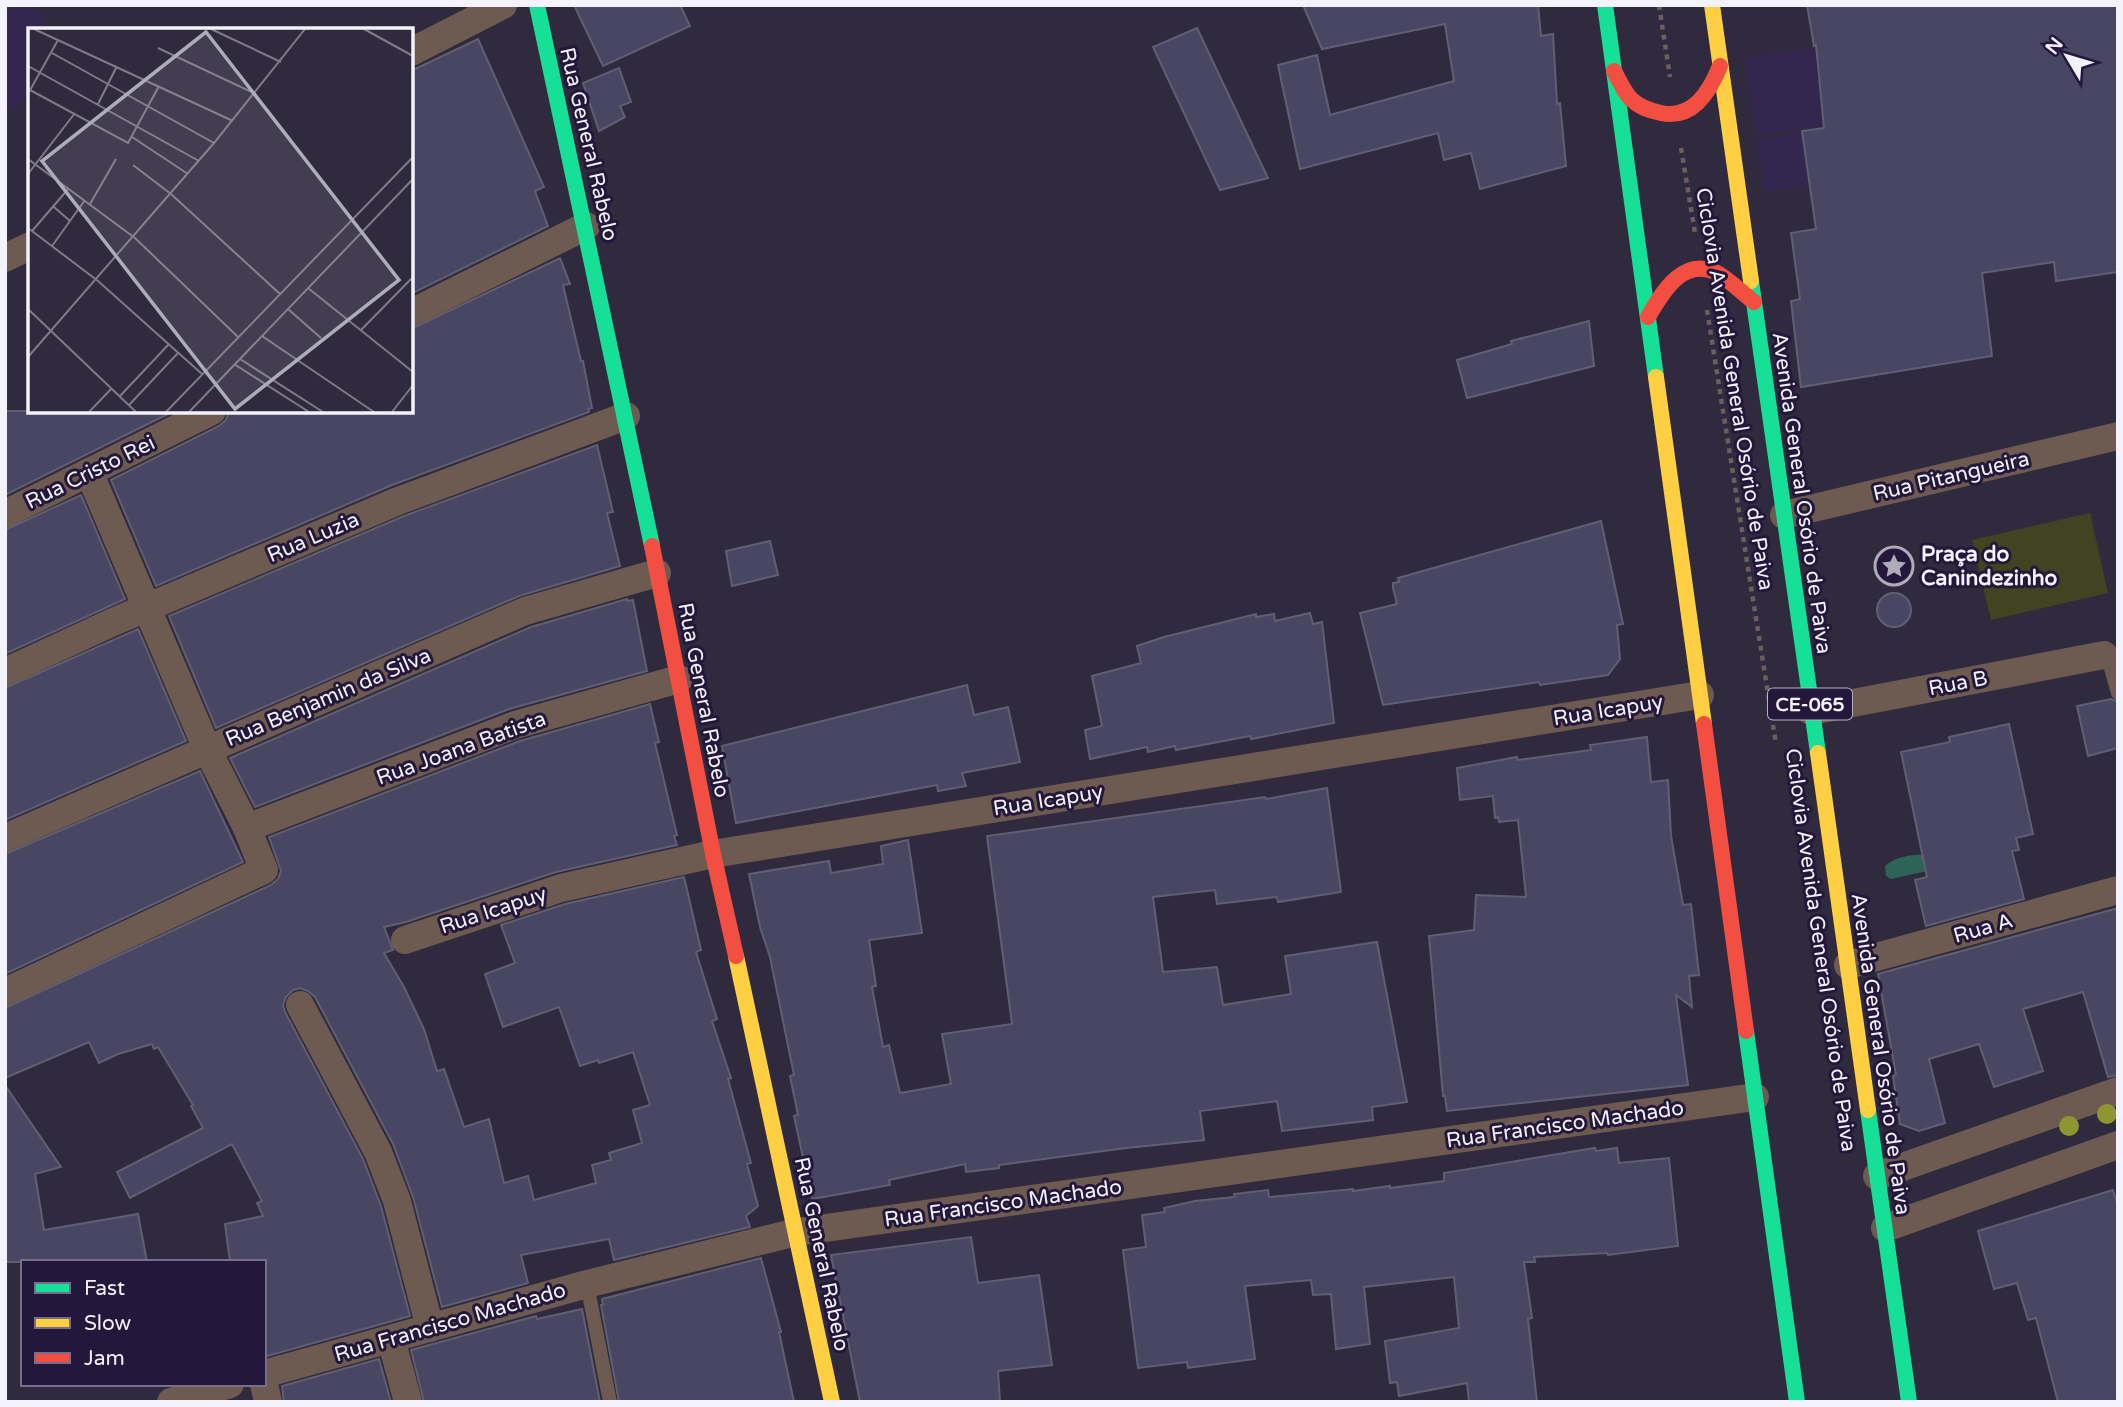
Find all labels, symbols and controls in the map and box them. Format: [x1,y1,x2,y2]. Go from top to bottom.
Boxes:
north arrow [2032,21,2102,91]
inset map [28,28,413,413]
text: N [2041,33,2068,59]
street label: Rua General Rabelo [554,45,623,243]
street label: Ciclovia Avenida General Osório de Paiva [1690,186,1779,592]
street label: Avenida General Osório de Paiva [1767,331,1836,656]
street label: Rua Cristo Rei [21,430,159,515]
street label: Rua Pitangueira [1870,446,2032,507]
street label: Rua Luzia [263,507,363,568]
place label: Praça do Canindezinho [1921,542,2058,591]
place icon: Praça do Canindezinho [1873,545,1915,587]
street label: Rua General Rabelo [672,601,735,800]
street label: Rua Benjamin da Silva [222,643,435,752]
street label: Rua B [1926,666,1990,701]
road number: CE-065 [1768,688,1852,720]
street label: Rua Icapuy [1551,689,1665,732]
street label: Rua Joana Batista [373,706,549,791]
street label: Ciclovia Avenida General Osório de Paiva [1780,747,1861,1153]
street label: Rua Icapuy [991,779,1105,822]
street label: Rua Icapuy [437,881,550,940]
street label: Avenida General Osório de Paiva [1846,892,1915,1217]
street label: Rua A [1951,908,2016,949]
street label: Rua Francisco Machado [1445,1095,1685,1154]
street label: Rua General Rabelo [789,1155,854,1353]
street label: Rua Francisco Machado [883,1174,1123,1233]
legend [21,1260,266,1386]
text: Fast [84,1276,125,1301]
street label: Rua Francisco Machado [332,1277,569,1368]
text: Slow [84,1311,132,1336]
text: Jam [84,1346,125,1371]

